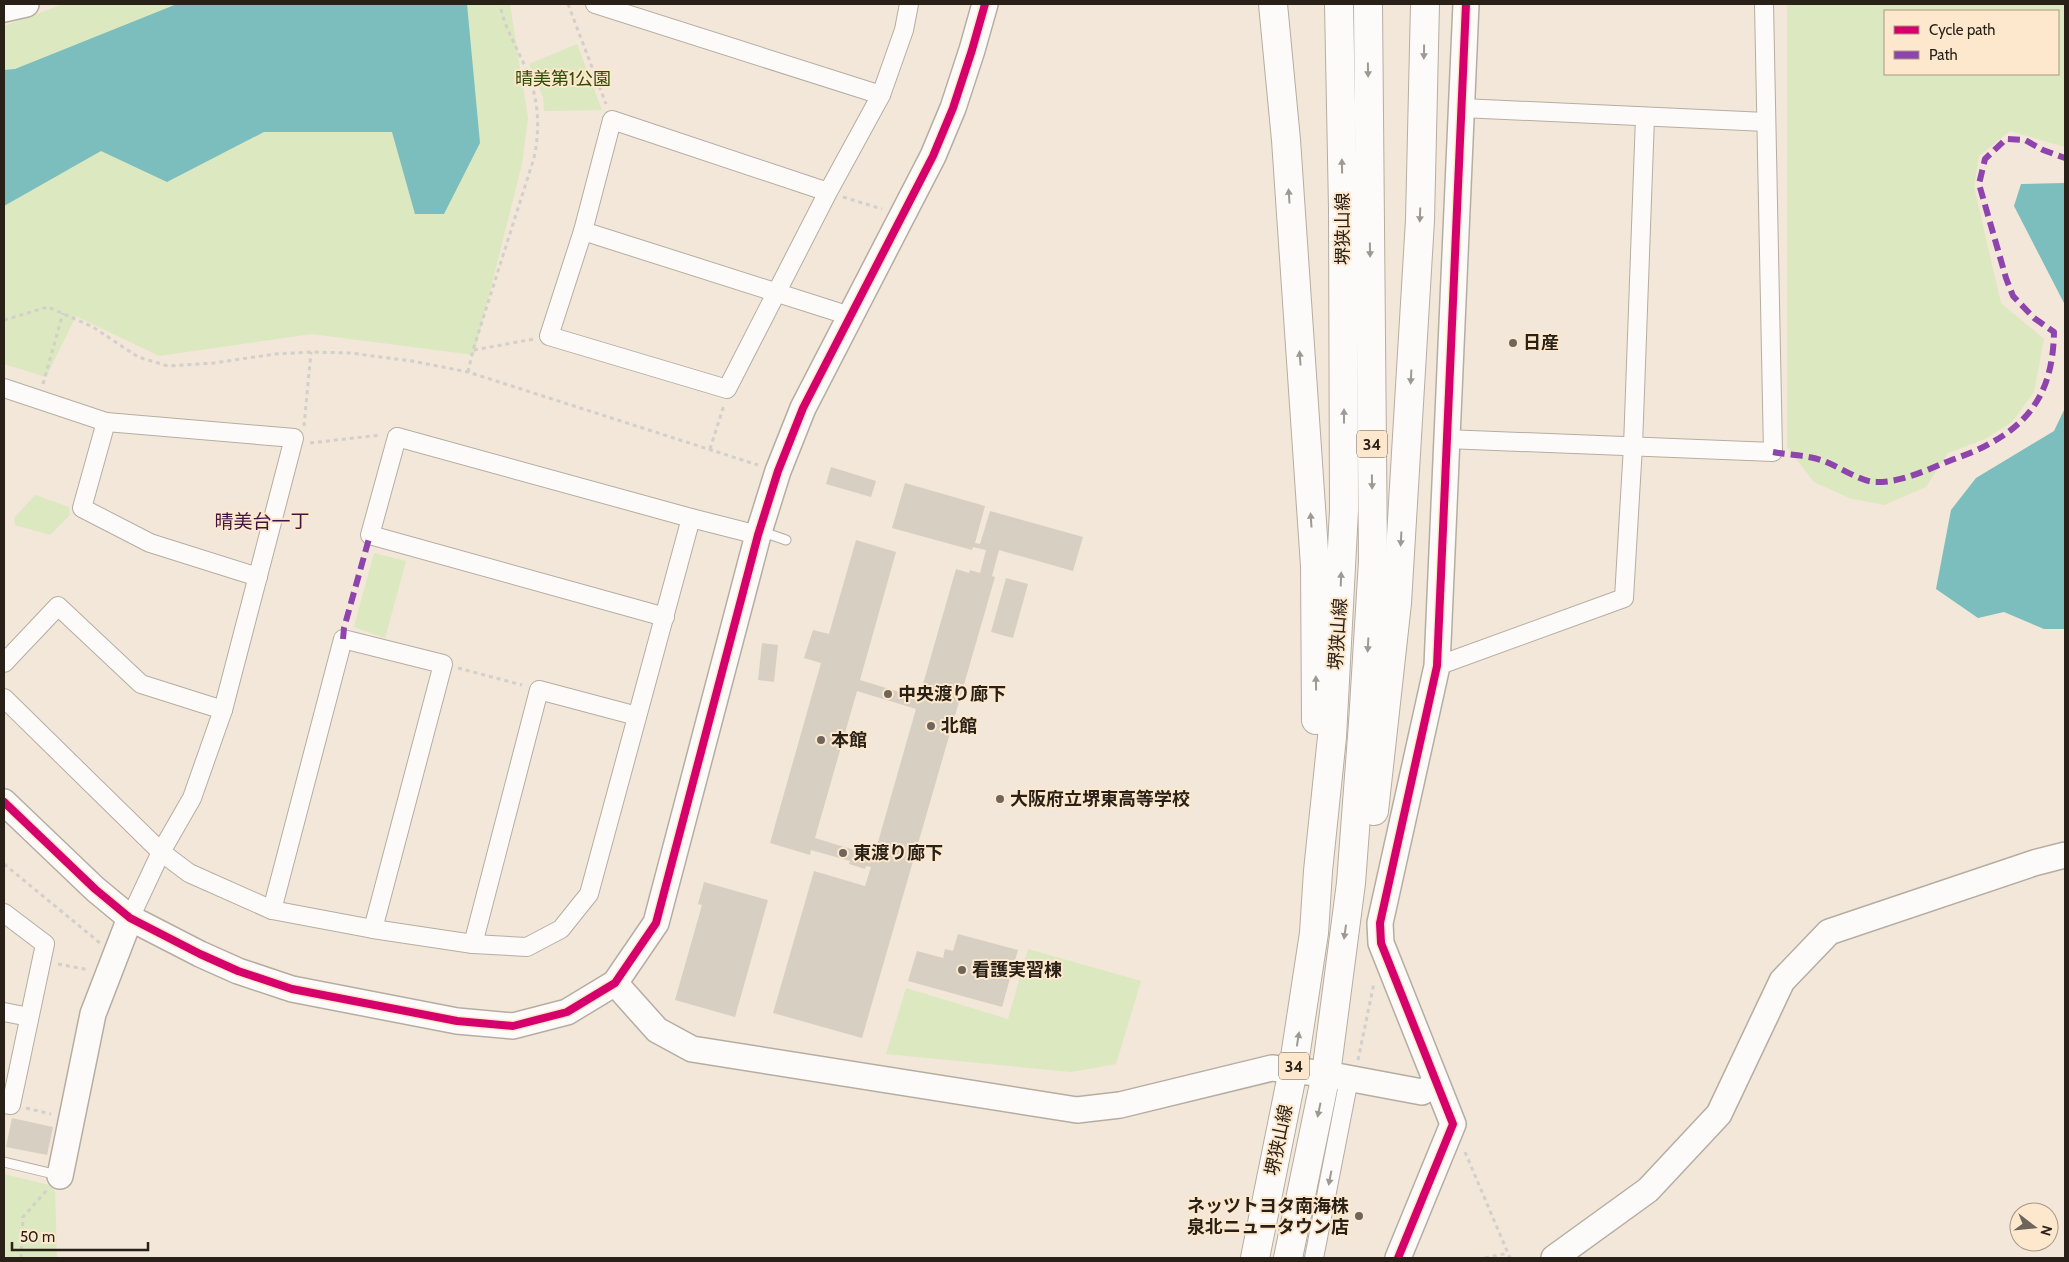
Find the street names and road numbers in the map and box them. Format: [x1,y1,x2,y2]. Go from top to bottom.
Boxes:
street label: 堺狭山線 [1332,193,1354,265]
road number: 34 [1357,430,1387,458]
street label: 堺狭山線 [1325,597,1351,671]
road number: 34 [1279,1052,1309,1080]
street label: 堺狭山線 [1261,1102,1297,1178]

